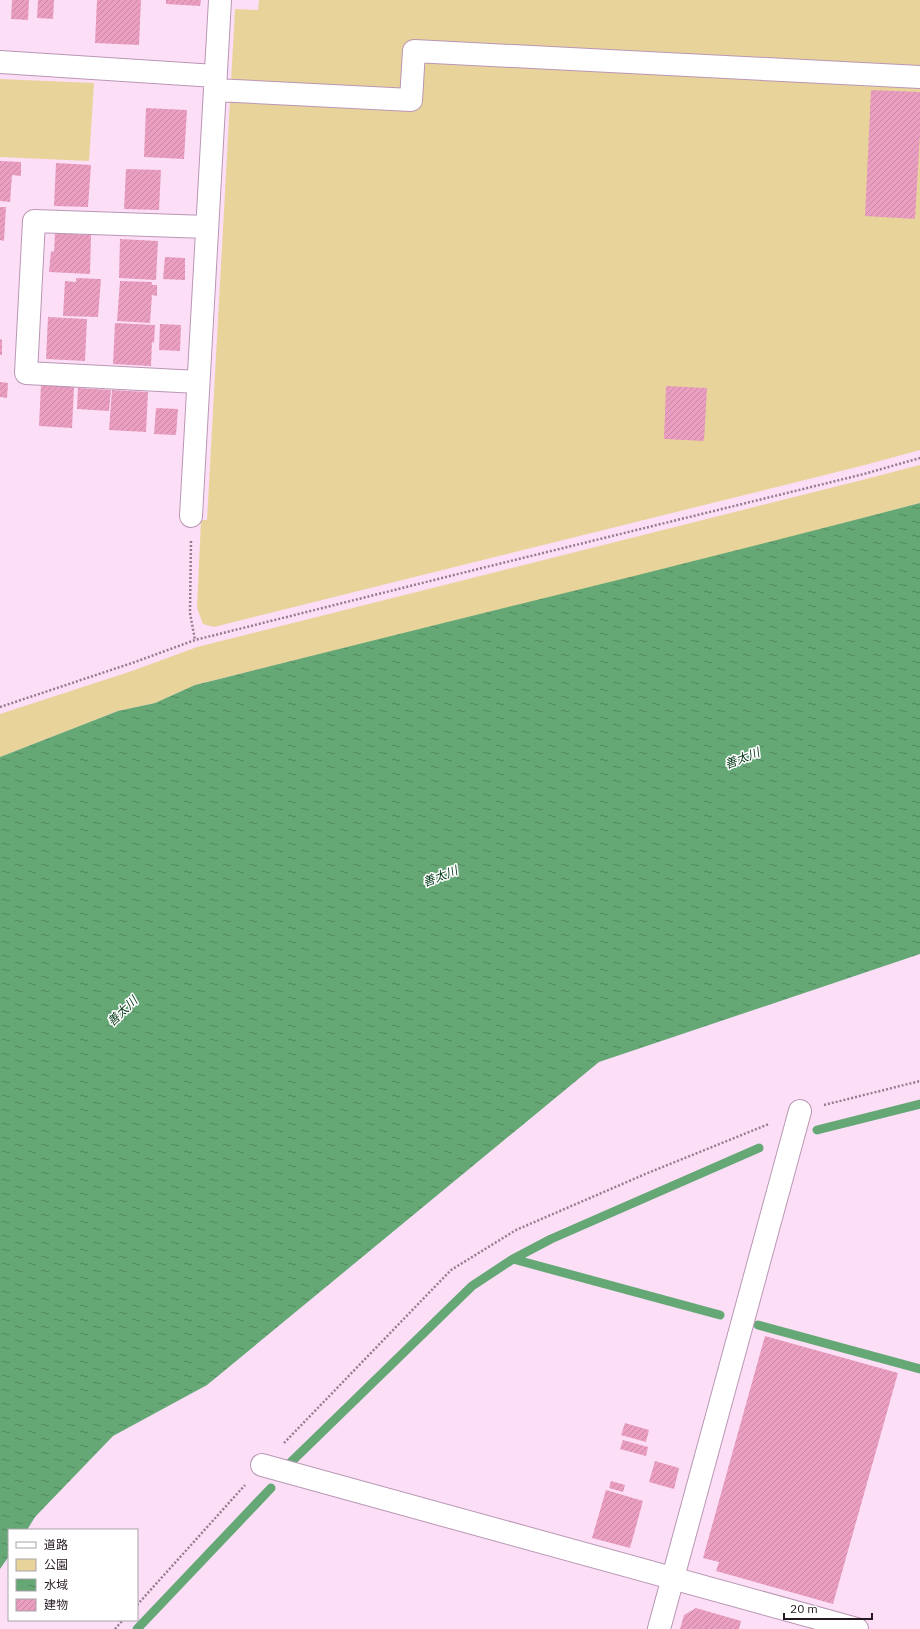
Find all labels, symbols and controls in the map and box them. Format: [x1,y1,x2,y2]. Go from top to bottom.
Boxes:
water label: 善太川 [723,744,763,771]
water label: 善太川 [421,862,461,889]
water label: 善太川 [104,992,142,1029]
legend [8,1529,138,1621]
text: 道路 [44,1537,68,1552]
text: 公園 [44,1557,68,1572]
text: 水域 [44,1577,68,1592]
scale bar [784,1595,872,1621]
text: 建物 [44,1597,68,1612]
text: 20 m [790,1601,818,1616]

